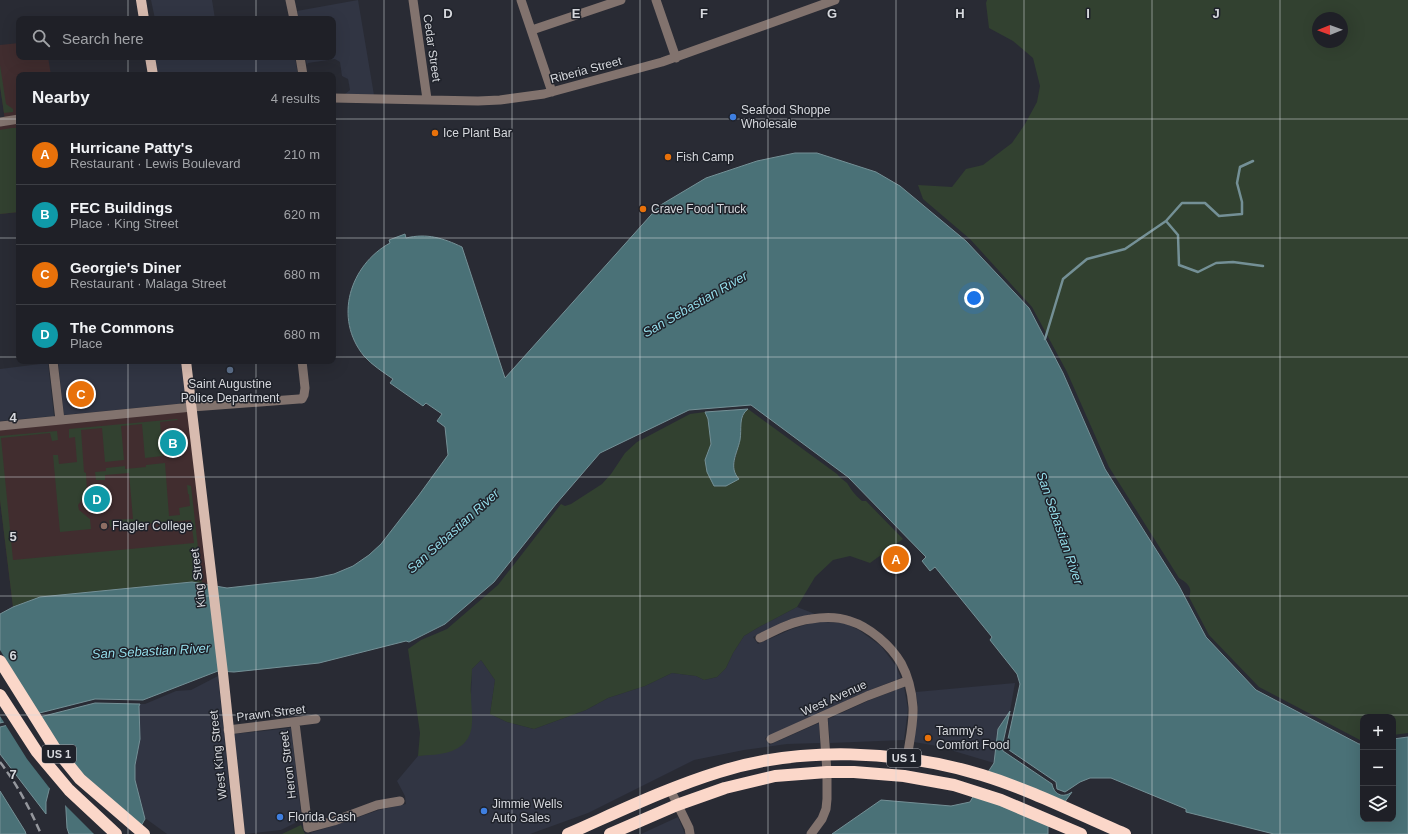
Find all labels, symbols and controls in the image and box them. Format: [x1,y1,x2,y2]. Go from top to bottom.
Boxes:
text: D [443,6,453,21]
text: E [572,6,581,21]
text: F [700,6,708,21]
text: G [827,6,837,21]
text: H [955,6,965,21]
text: I [1086,6,1090,21]
text: J [1212,6,1220,21]
north arrow [1312,12,1348,48]
street label: Cedar Street [420,13,444,83]
search box [16,16,336,60]
icon: search [30,27,52,49]
text: Search here [62,30,144,47]
street label: Riberia Street [549,54,624,86]
text: Nearby [32,88,90,107]
text: 4 results [271,91,320,106]
place label: Seafood Shoppe Wholesale [741,103,831,131]
marker: Seafood Shoppe Wholesale [728,112,738,122]
place label: Ice Plant Bar [443,126,512,140]
marker: Ice Plant Bar [430,128,440,138]
text: Hurricane Patty's [70,139,193,156]
text: A [40,147,50,162]
text: 210 m [284,147,320,162]
place label: Fish Camp [676,150,734,164]
marker: Fish Camp [663,152,673,162]
text: Restaurant · Lewis Boulevard [70,156,241,171]
text: FEC Buildings [70,199,173,216]
place label: Crave Food Truck [651,202,747,216]
marker: Crave Food Truck [638,204,648,214]
text: B [40,207,50,222]
text: 620 m [284,207,320,222]
text: Place · King Street [70,216,178,231]
text: Georgie's Diner [70,259,181,276]
text: C [40,267,50,282]
text: 680 m [284,267,320,282]
water label: San Sebastian River [640,268,751,340]
text: Restaurant · Malaga Street [70,276,226,291]
your location [964,288,984,308]
text: The Commons [70,319,174,336]
text: D [40,327,50,342]
text: 680 m [284,327,320,342]
text: Place [70,336,103,351]
marker: Saint Augustine Police Department [225,365,235,375]
place label: Saint Augustine Police Department [181,377,280,405]
pin: C [68,379,94,409]
text: 4 [9,410,17,425]
pin: B [160,428,186,458]
water label: San Sebastian River [1034,470,1087,587]
pin: D [84,484,110,514]
water label: San Sebastian River [404,485,503,576]
place label: Flagler College [112,519,193,533]
marker: Flagler College [99,521,109,531]
text: 5 [9,529,17,544]
pin: A [883,544,909,574]
street label: King Street [187,547,209,608]
water label: San Sebastian River [91,640,211,662]
text: 6 [9,648,17,663]
street label: West Avenue [799,677,869,719]
street label: Prawn Street [236,702,307,724]
street label: West King Street [206,709,230,800]
map controls [1360,714,1396,822]
button: + [1360,714,1396,750]
place label: Tammy's Comfort Food [936,724,1009,752]
street label: Heron Street [277,730,299,800]
marker: Tammy's Comfort Food [923,733,933,743]
road number: US 1 [42,745,76,763]
road number: US 1 [887,749,921,767]
button: − [1360,750,1396,786]
text: 7 [9,767,17,782]
button: layers [1360,786,1396,822]
place label: Jimmie Wells Auto Sales [492,797,562,825]
marker: Jimmie Wells Auto Sales [479,806,489,816]
place label: Florida Cash [288,810,356,824]
marker: Florida Cash [275,812,285,822]

